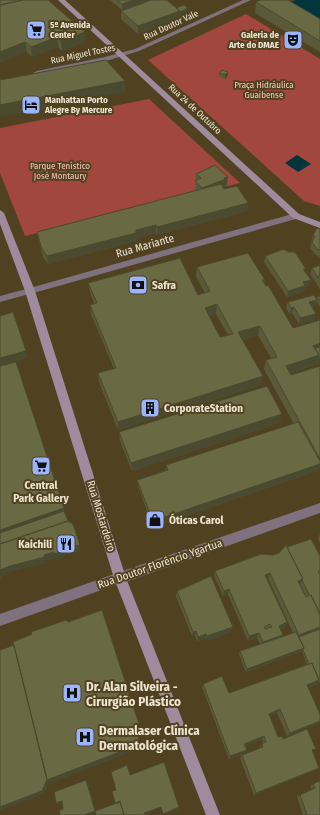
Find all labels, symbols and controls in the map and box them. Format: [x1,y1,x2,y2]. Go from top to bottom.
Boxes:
street label: Rua Doutor Vale [142,8,200,42]
supermarket icon: 5ª Avenida Center [25,19,47,41]
place label: 5ª Avenida Center [50,20,91,40]
theatre icon: Galeria de Arte do DMAE [282,29,304,51]
place label: Galeria de Arte do DMAE [228,30,280,50]
street label: Rua Miguel Tostes [50,42,116,66]
park label: Praça Hidráulica Guaibense [234,80,294,100]
street label: Rua 24 de Outubro [167,82,224,136]
hotel icon: Manhattan Porto Alegre By Mercure [20,94,42,116]
place label: Manhattan Porto Alegre By Mercure [44,95,113,115]
park label: Parque Tenístico José Montaury [30,161,90,181]
street label: Rua Mariante [115,232,175,260]
bank icon: Safra [127,274,149,296]
place label: Safra [152,279,177,292]
building icon: CorporateStation [139,397,161,419]
place label: CorporateStation [164,402,243,415]
supermarket icon: Central Park Gallery [30,455,52,477]
place label: Central Park Gallery [13,479,70,505]
street label: Rua Mostardeiro [84,479,118,553]
shop icon: Óticas Carol [144,509,166,531]
place label: Óticas Carol [169,513,225,527]
restaurant icon: Kaichili [55,533,77,555]
street label: Rua Doutor Florêncio Ygartua [96,537,224,591]
place label: Kaichili [18,538,52,551]
place label: Dr. Alan Silveira - Cirurgião Plástico [86,679,181,709]
hospital icon: Dr. Alan Silveira - Cirurgião Plástico [61,682,83,704]
place label: Dermalaser Clínica Dermatológica [99,723,200,753]
hospital icon: Dermalaser Clínica Dermatológica [74,726,96,748]

